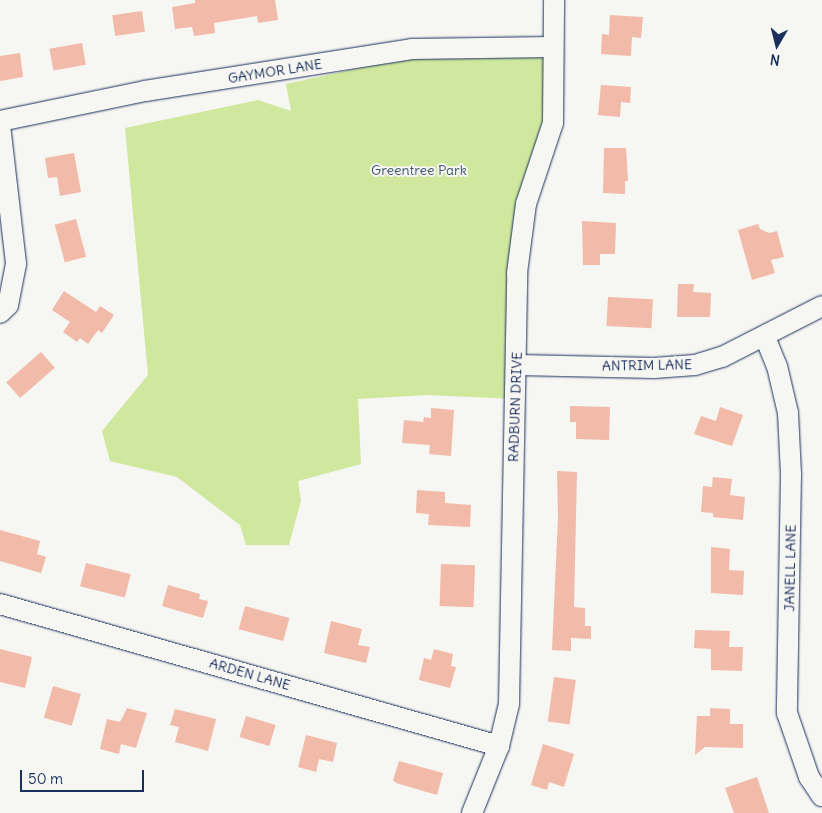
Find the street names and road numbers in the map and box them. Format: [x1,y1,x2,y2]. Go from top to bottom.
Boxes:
street label: GAYMOR LANE [227,55,323,87]
street label: RADBURN DRIVE [505,352,525,462]
street label: ANTRIM LANE [602,356,692,374]
street label: JANELL LANE [781,524,799,612]
street label: ARDEN LANE [208,654,292,694]

